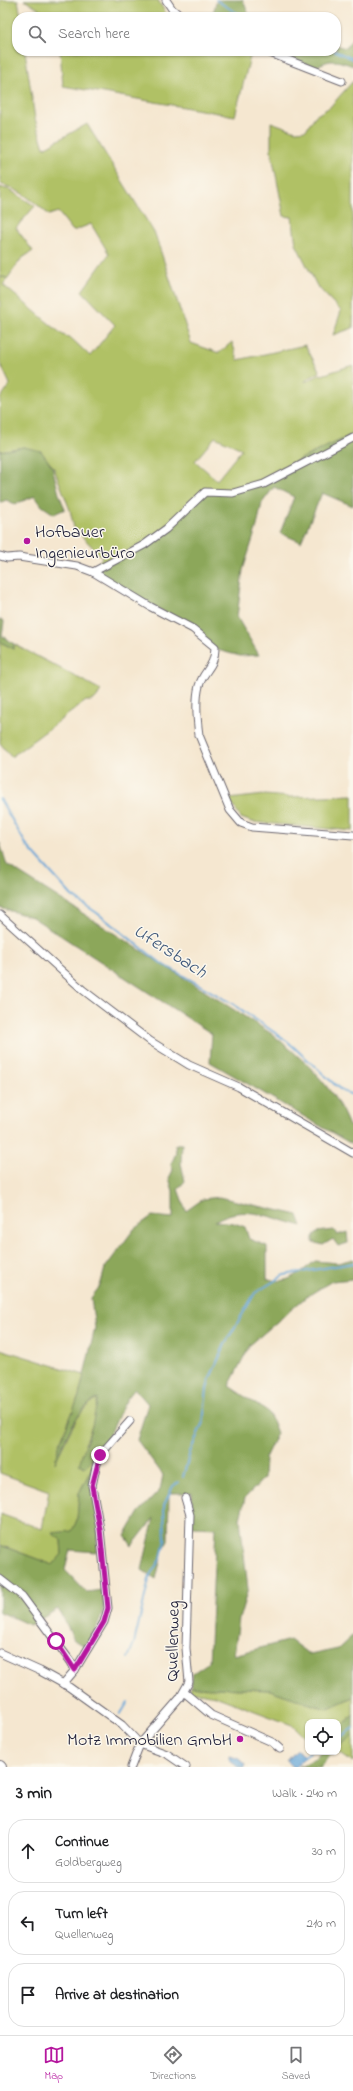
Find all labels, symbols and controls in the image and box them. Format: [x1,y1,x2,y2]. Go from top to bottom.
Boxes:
search box [12,12,341,56]
icon: search [26,23,48,45]
text: Search here [58,23,130,45]
place label: Hofbauer Ingenieurbüro [35,520,135,568]
marker: Hofbauer Ingenieurbüro [22,536,32,546]
water label: Ufersbach [128,918,212,986]
route end [91,1446,109,1464]
street label: Quellenweg [160,1600,189,1682]
route start [47,1632,65,1650]
map controls [305,1719,341,1755]
button: locate [305,1719,341,1755]
place label: Motz Immobilien GmbH [67,1728,232,1754]
marker: Motz Immobilien GmbH [235,1734,245,1744]
text: 3 min [16,1781,52,1806]
text: Walk · 240 m [272,1784,337,1803]
text: Continue [55,1831,109,1853]
icon: ahead [17,1840,39,1862]
text: 30 m [312,1842,336,1861]
text: Goldbergweg [55,1853,122,1872]
text: Turn left [55,1903,108,1925]
icon: left [17,1912,39,1934]
text: 210 m [306,1914,336,1933]
text: Quellenweg [55,1925,113,1944]
icon: arrive [17,1984,39,2006]
text: Arrive at destination [55,1984,179,2006]
tab: Map [43,2044,65,2084]
tab: Directions [150,2044,196,2084]
tab: Saved [282,2044,310,2084]

